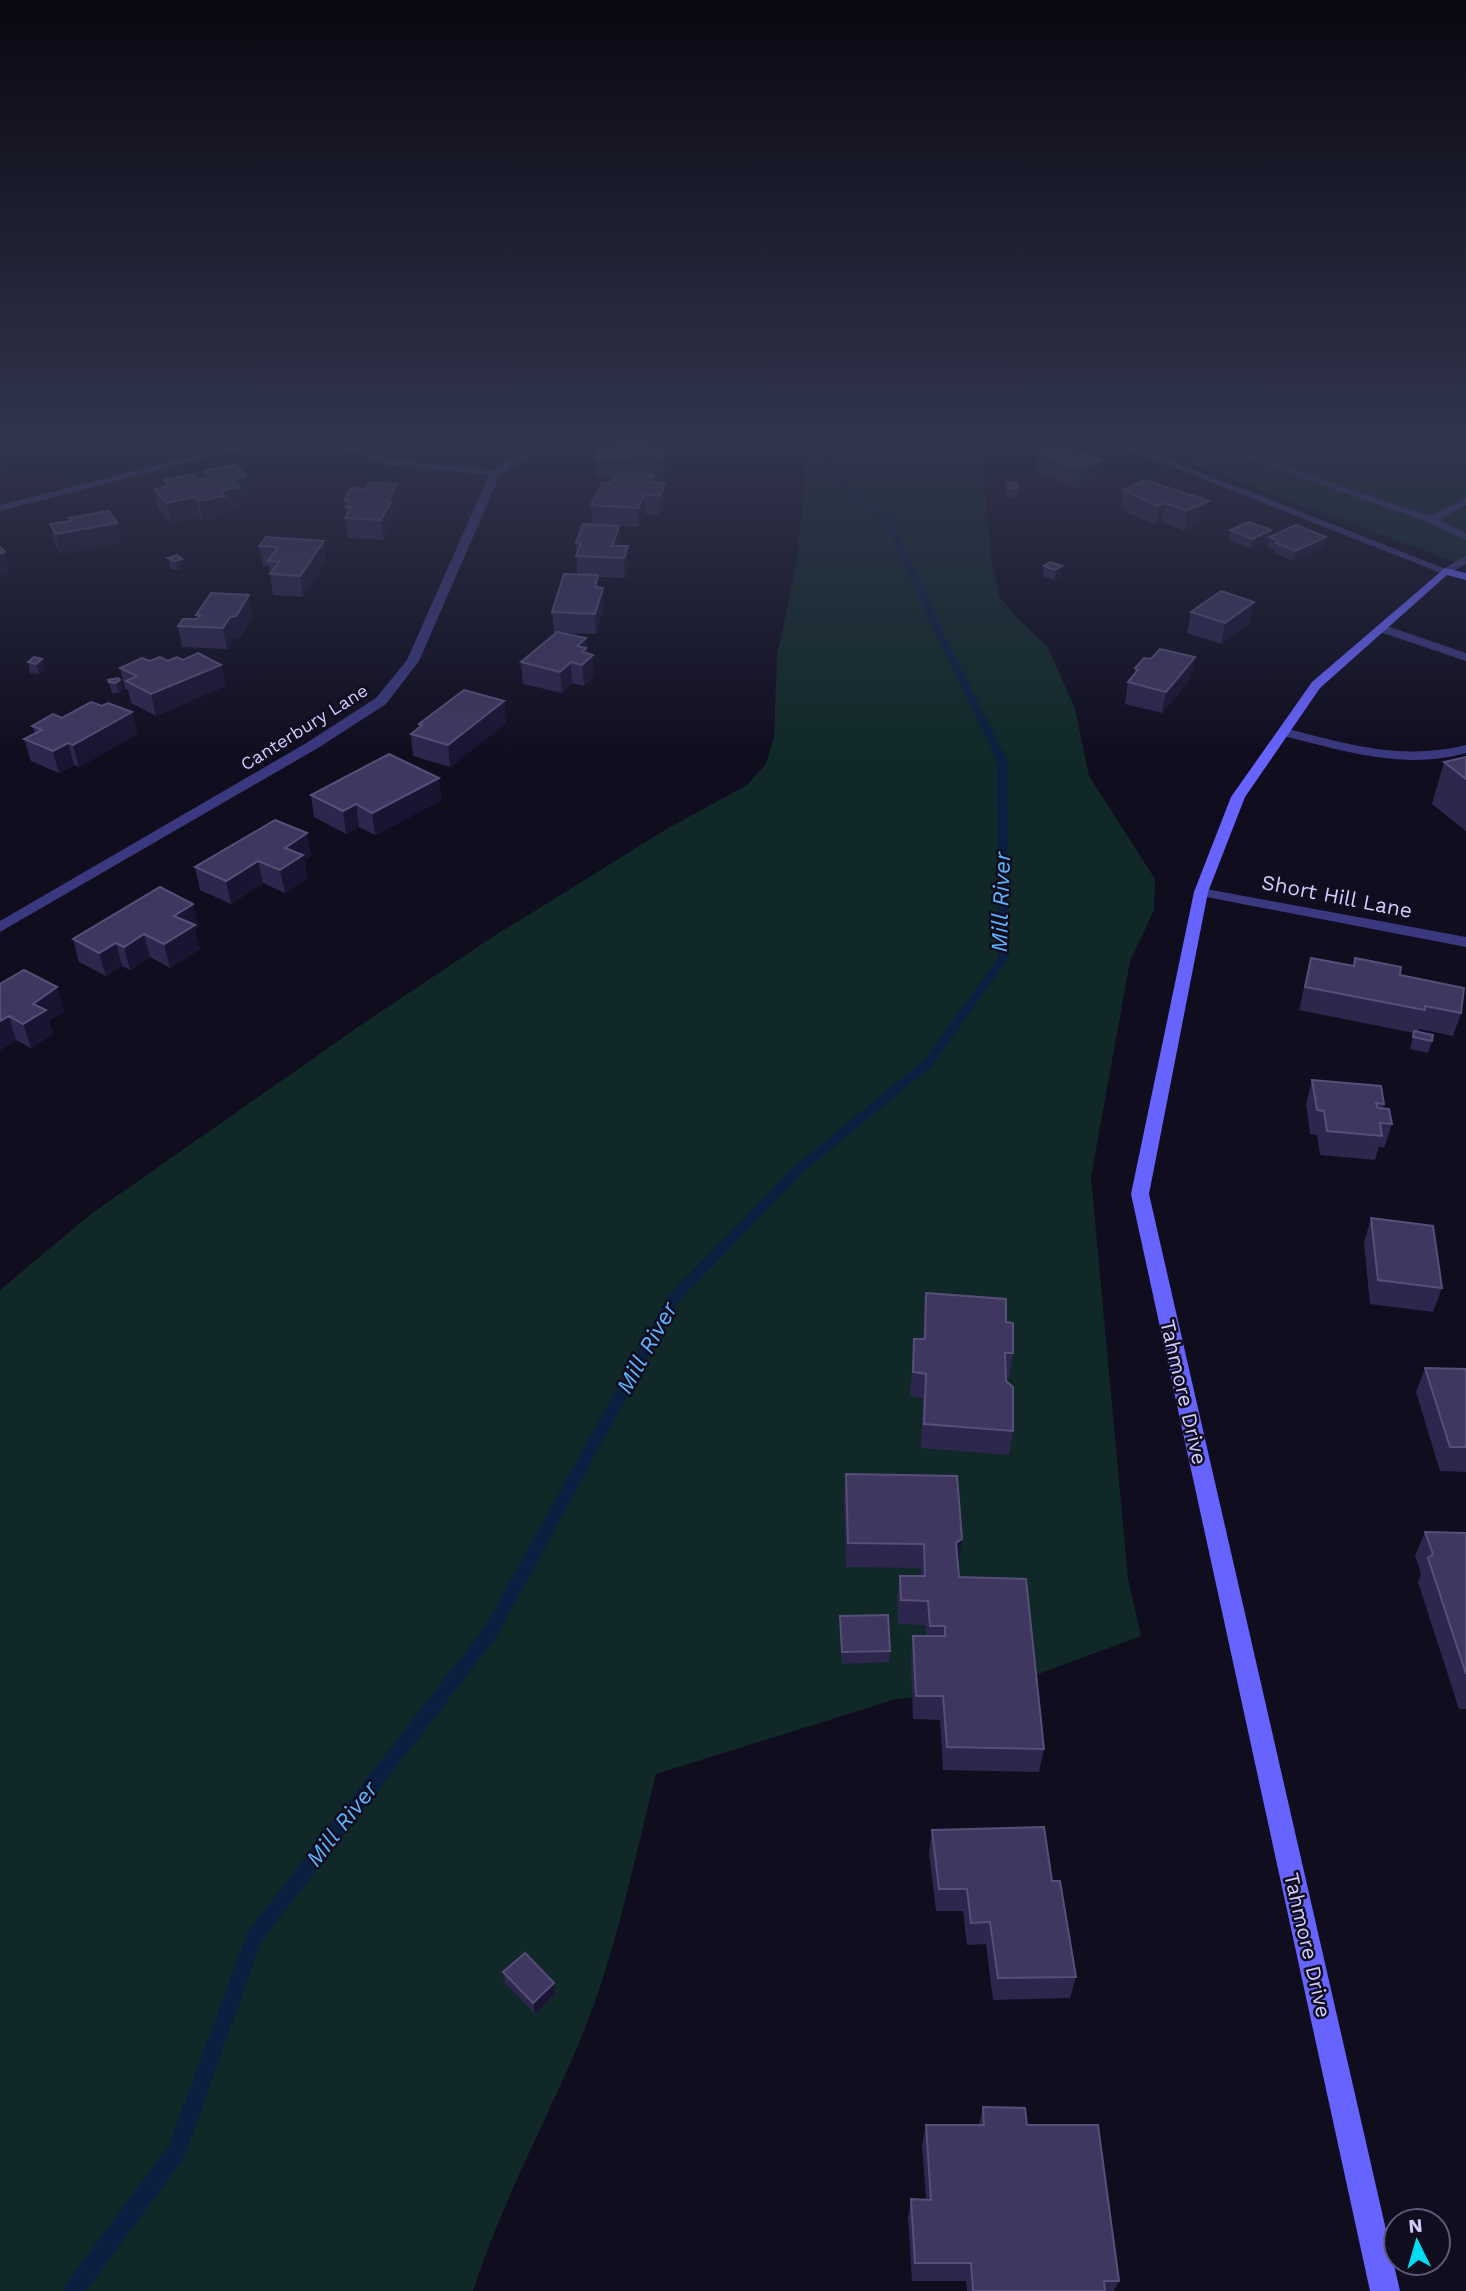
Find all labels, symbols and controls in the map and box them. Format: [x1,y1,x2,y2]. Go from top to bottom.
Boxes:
street label: Canterbury Lane [237,679,371,775]
water label: Mill River [986,850,1016,953]
street label: Short Hill Lane [1260,869,1414,923]
water label: Mill River [611,1297,684,1398]
street label: Tahmore Drive [1155,1317,1213,1467]
water label: Mill River [300,1775,384,1872]
street label: Tahmore Drive [1279,1870,1337,2020]
north arrow [1382,2207,1452,2277]
text: N [1408,2213,1424,2238]

